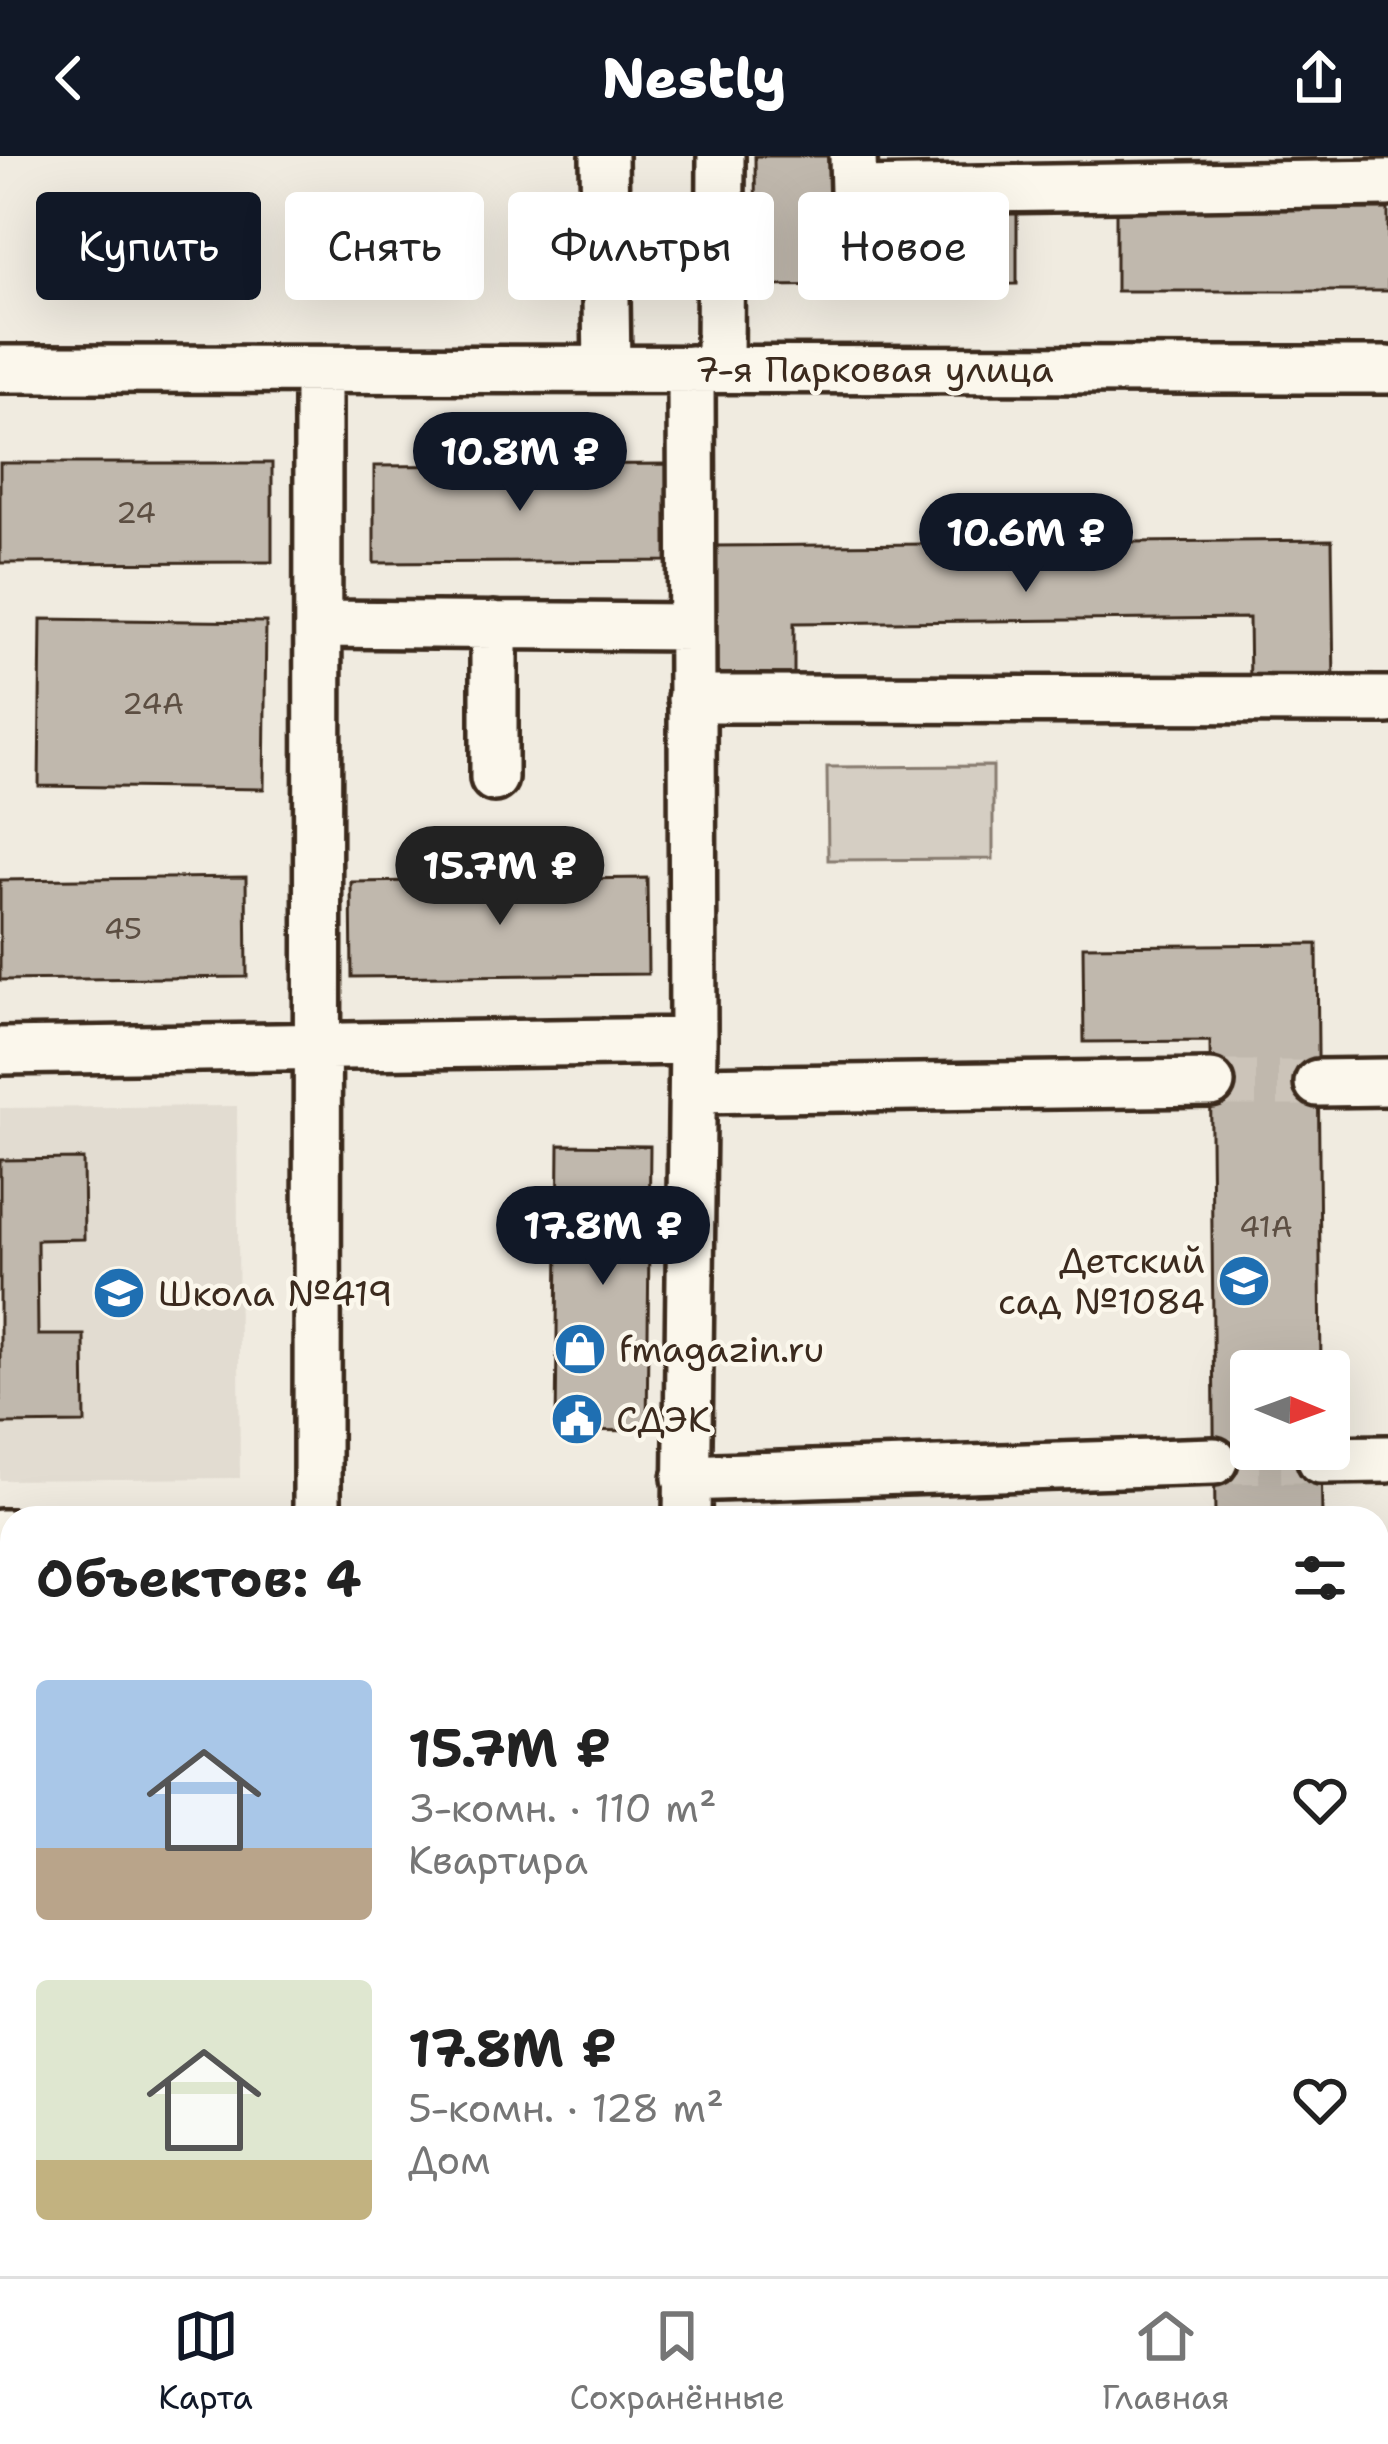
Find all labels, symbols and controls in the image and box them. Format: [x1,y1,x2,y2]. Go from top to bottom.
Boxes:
text: Nestly [602,42,786,114]
icon: back [36,45,102,111]
icon: share [1286,45,1352,111]
chip: Купить [36,192,261,300]
chip: Снять [285,192,484,300]
chip: Фильтры [508,192,774,300]
chip: Новое [798,192,1009,300]
street label: 7-я Парковая улица [694,345,1054,394]
pin: 10.8M ₽ [409,412,631,514]
text: 10.8M ₽ [440,425,600,477]
house number: 24 [116,492,156,533]
pin: 10.6M ₽ [915,493,1137,595]
text: 10.6M ₽ [946,506,1106,558]
house number: 24А [122,683,184,724]
pin: 15.7M ₽ [389,826,611,928]
text: 15.7M ₽ [422,839,578,891]
house number: 45 [104,908,142,949]
pin: 17.8M ₽ [492,1186,714,1288]
text: 17.8M ₽ [523,1199,683,1251]
house number: 41А [1239,1206,1293,1247]
place label: Детский сад №1084 [998,1236,1205,1326]
school or university icon: Детский сад №1084 [1216,1253,1272,1309]
school or university icon: Школа №419 [91,1265,147,1321]
place label: Школа №419 [158,1269,393,1318]
shop icon: fmagazin.ru [552,1321,608,1377]
place label: fmagazin.ru [619,1325,824,1374]
north arrow [1230,1350,1350,1470]
map controls [1230,1350,1350,1470]
public building icon: СДЭК [549,1391,605,1447]
place label: СДЭК [616,1395,711,1444]
text: Объектов: 4 [36,1544,362,1612]
icon: filters [1287,1545,1353,1611]
text: 15.7M ₽ [408,1714,611,1782]
icon: home [132,1728,276,1872]
icon: heart [1287,1767,1353,1833]
text: 3-комн. · 110 m² [408,1782,717,1834]
text: Квартира [408,1834,588,1886]
text: 17.8M ₽ [408,2014,617,2082]
icon: home [132,2028,276,2172]
icon: heart [1287,2067,1353,2133]
text: 5-комн. · 128 m² [408,2082,724,2134]
text: Дом [408,2134,490,2186]
tab: Карта [158,2303,253,2420]
tab: Сохранённые [569,2303,785,2420]
tab: Главная [1102,2303,1230,2420]

